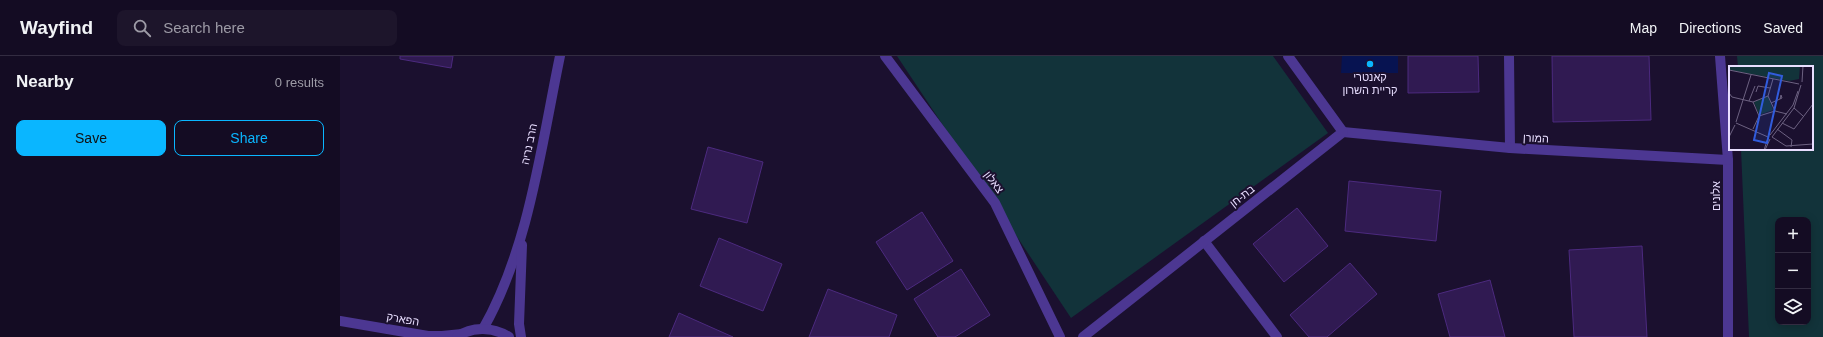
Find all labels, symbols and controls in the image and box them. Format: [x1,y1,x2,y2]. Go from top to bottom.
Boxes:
search box [117,10,397,46]
text: Wayfind [20,17,93,38]
icon: search [131,17,153,39]
text: Search here [163,19,245,36]
text: Map [1630,20,1657,36]
text: Directions [1679,20,1741,36]
text: Saved [1763,20,1803,36]
marker: קאנטרי קריית השרון [1365,59,1375,69]
inset map [1729,66,1813,150]
place label: קאנטרי קריית השרון [1342,71,1398,96]
text: Nearby [16,72,74,91]
text: 0 results [275,75,324,90]
button: Save [16,120,166,156]
button: Share [174,120,324,156]
street label: הרב נריה [519,122,539,166]
street label: המורן [1523,131,1549,145]
street label: צאלון [982,169,1006,195]
street label: אלונים [1710,181,1722,211]
street label: בת-חן [1227,182,1257,209]
map controls [1775,217,1811,325]
button: + [1775,217,1811,253]
button: − [1775,253,1811,289]
button: layers [1775,289,1811,325]
street label: הפארק [386,310,420,328]

